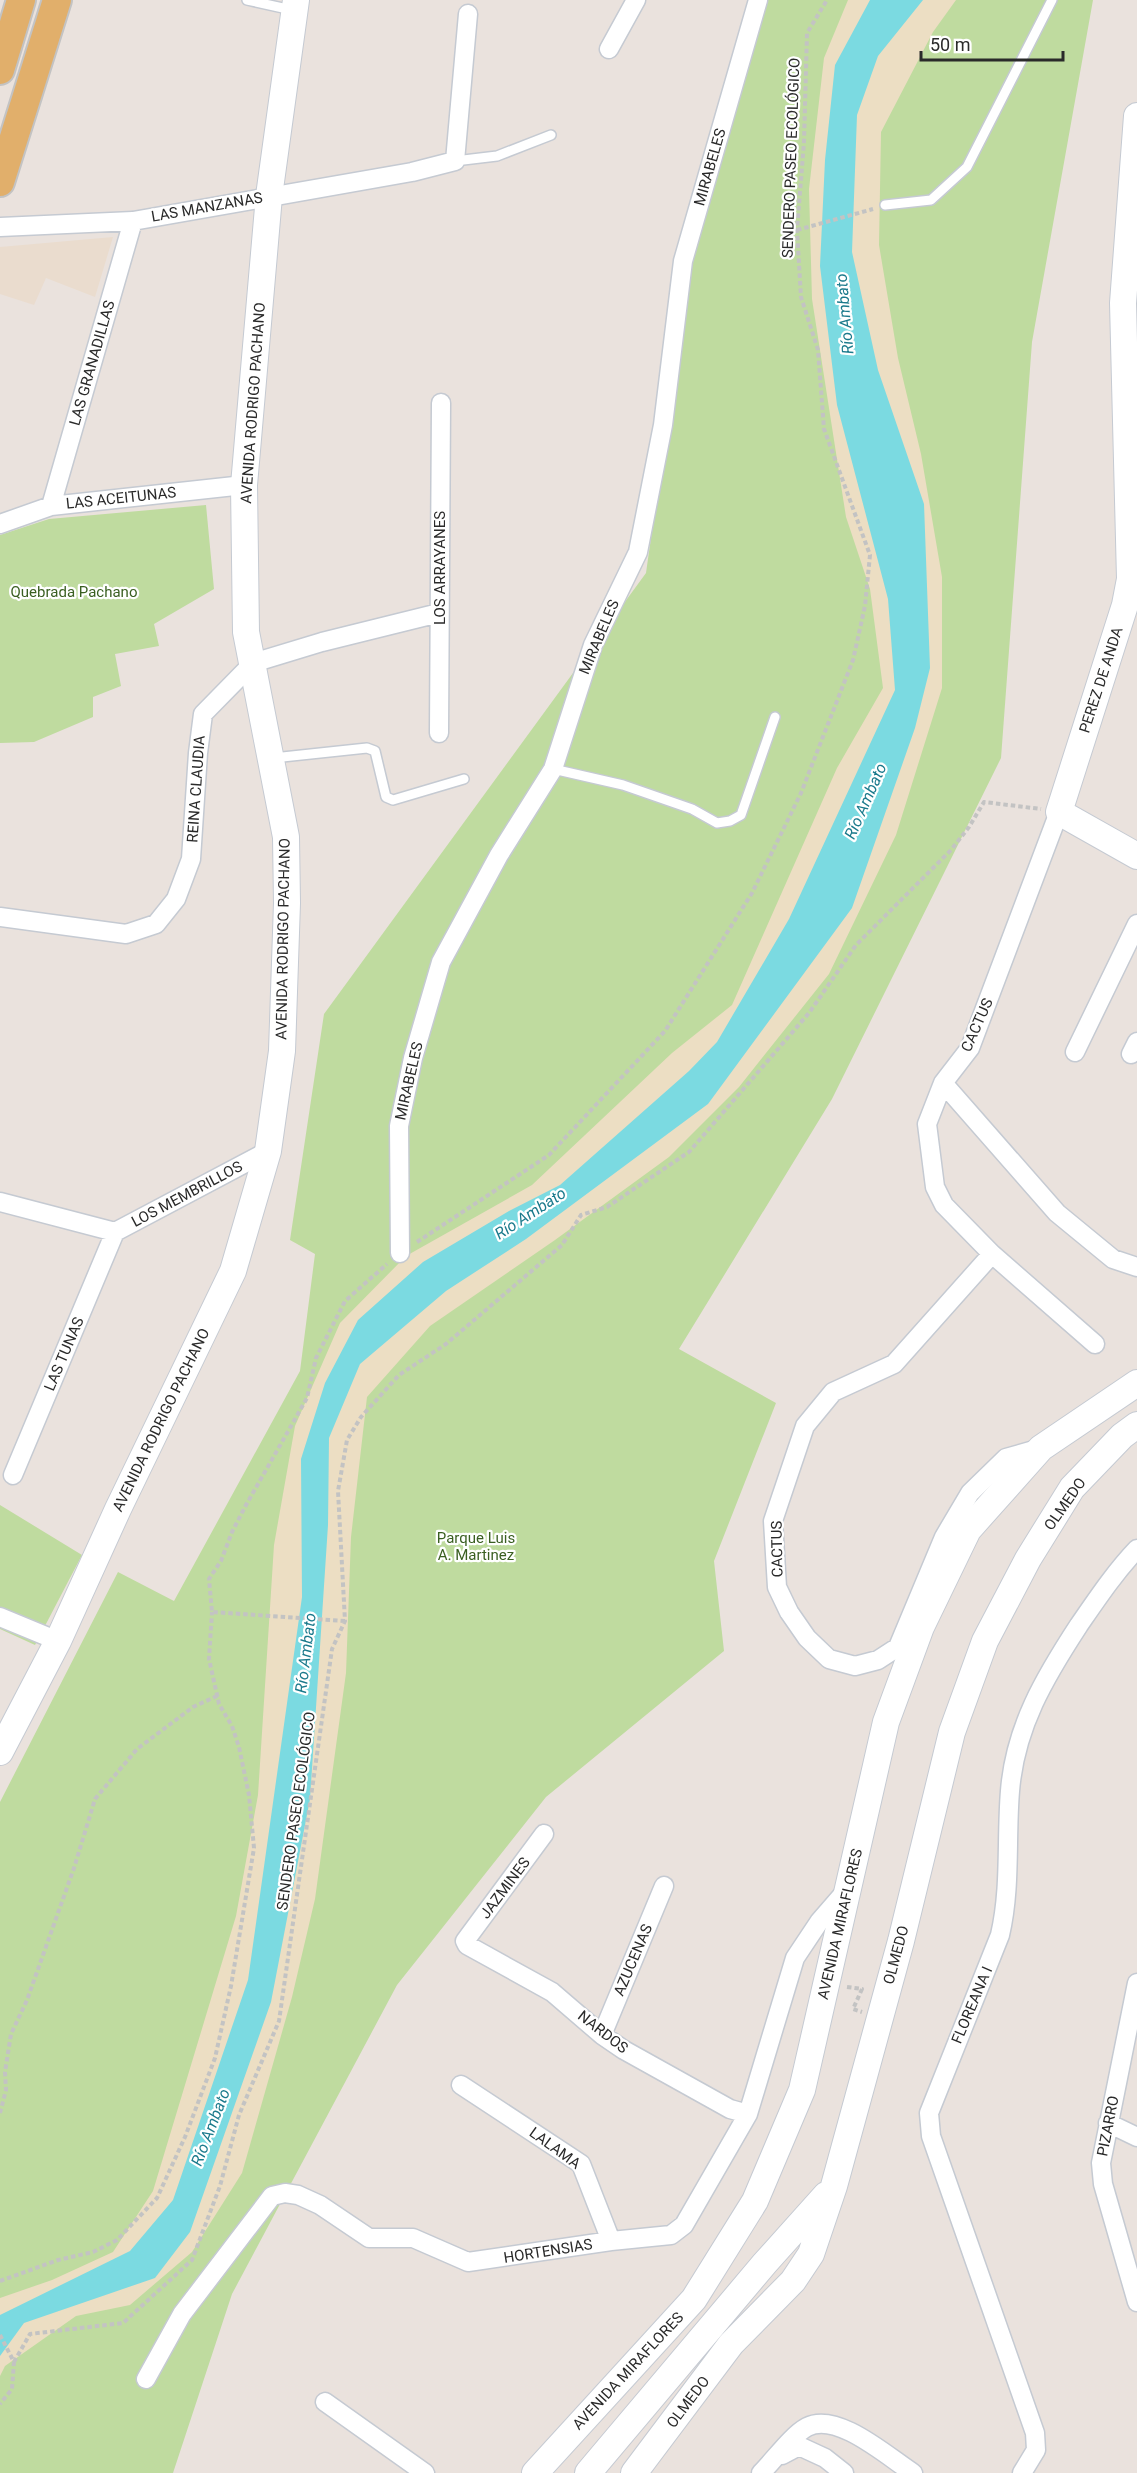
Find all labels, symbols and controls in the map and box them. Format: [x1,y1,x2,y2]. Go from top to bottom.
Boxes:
scale bar [921,24,1064,62]
text: 50 m [930,34,970,55]
street label: SENDERO PASEO ECOLÓGICO [779,58,803,258]
street label: MIRABELES [690,126,730,208]
street label: LAS MANZANAS [150,188,264,226]
water label: Río Ambato [831,273,857,355]
street label: LAS GRANADILLAS [66,298,119,428]
street label: AVENIDA RODRIGO PACHANO [237,302,269,504]
street label: LAS ACEITUNAS [65,483,177,513]
street label: LOS ARRAYANES [431,511,449,625]
park label: Quebrada Pachano [11,583,137,601]
street label: MIRABELES [575,597,623,677]
street label: PEREZ DE ANDA [1075,624,1127,735]
street label: REINA CLAUDIA [183,735,209,843]
water label: Río Ambato [840,760,891,842]
street label: AVENIDA RODRIGO PACHANO [272,838,294,1040]
street label: CACTUS [957,995,997,1055]
street label: MIRABELES [391,1040,427,1122]
street label: LOS MEMBRILLOS [129,1157,246,1231]
water label: Río Ambato [491,1183,569,1243]
street label: LAS TUNAS [40,1314,88,1394]
street label: AVENIDA RODRIGO PACHANO [109,1325,213,1515]
street label: OLMEDO [1040,1474,1090,1534]
street label: CACTUS [768,1520,786,1577]
park label: Parque Luis A. Martinez [437,1529,515,1564]
water label: Río Ambato [291,1612,320,1694]
street label: SENDERO PASEO ECOLÓGICO [273,1711,319,1911]
street label: AVENIDA MIRAFLORES [814,1847,866,2001]
street label: JAZMINES [476,1854,534,1922]
street label: AZUCENAS [610,1921,656,1999]
street label: OLMEDO [880,1924,912,1986]
street label: FLOREANA I [948,1964,996,2046]
street label: NARDOS [574,2007,632,2057]
water label: Río Ambato [187,2086,234,2168]
street label: PIZARRO [1093,2094,1123,2158]
street label: LALAMA [526,2123,584,2173]
street label: HORTENSIAS [502,2235,594,2267]
street label: AVENIDA MIRAFLORES [569,2308,687,2434]
street label: OLMEDO [663,2373,713,2431]

